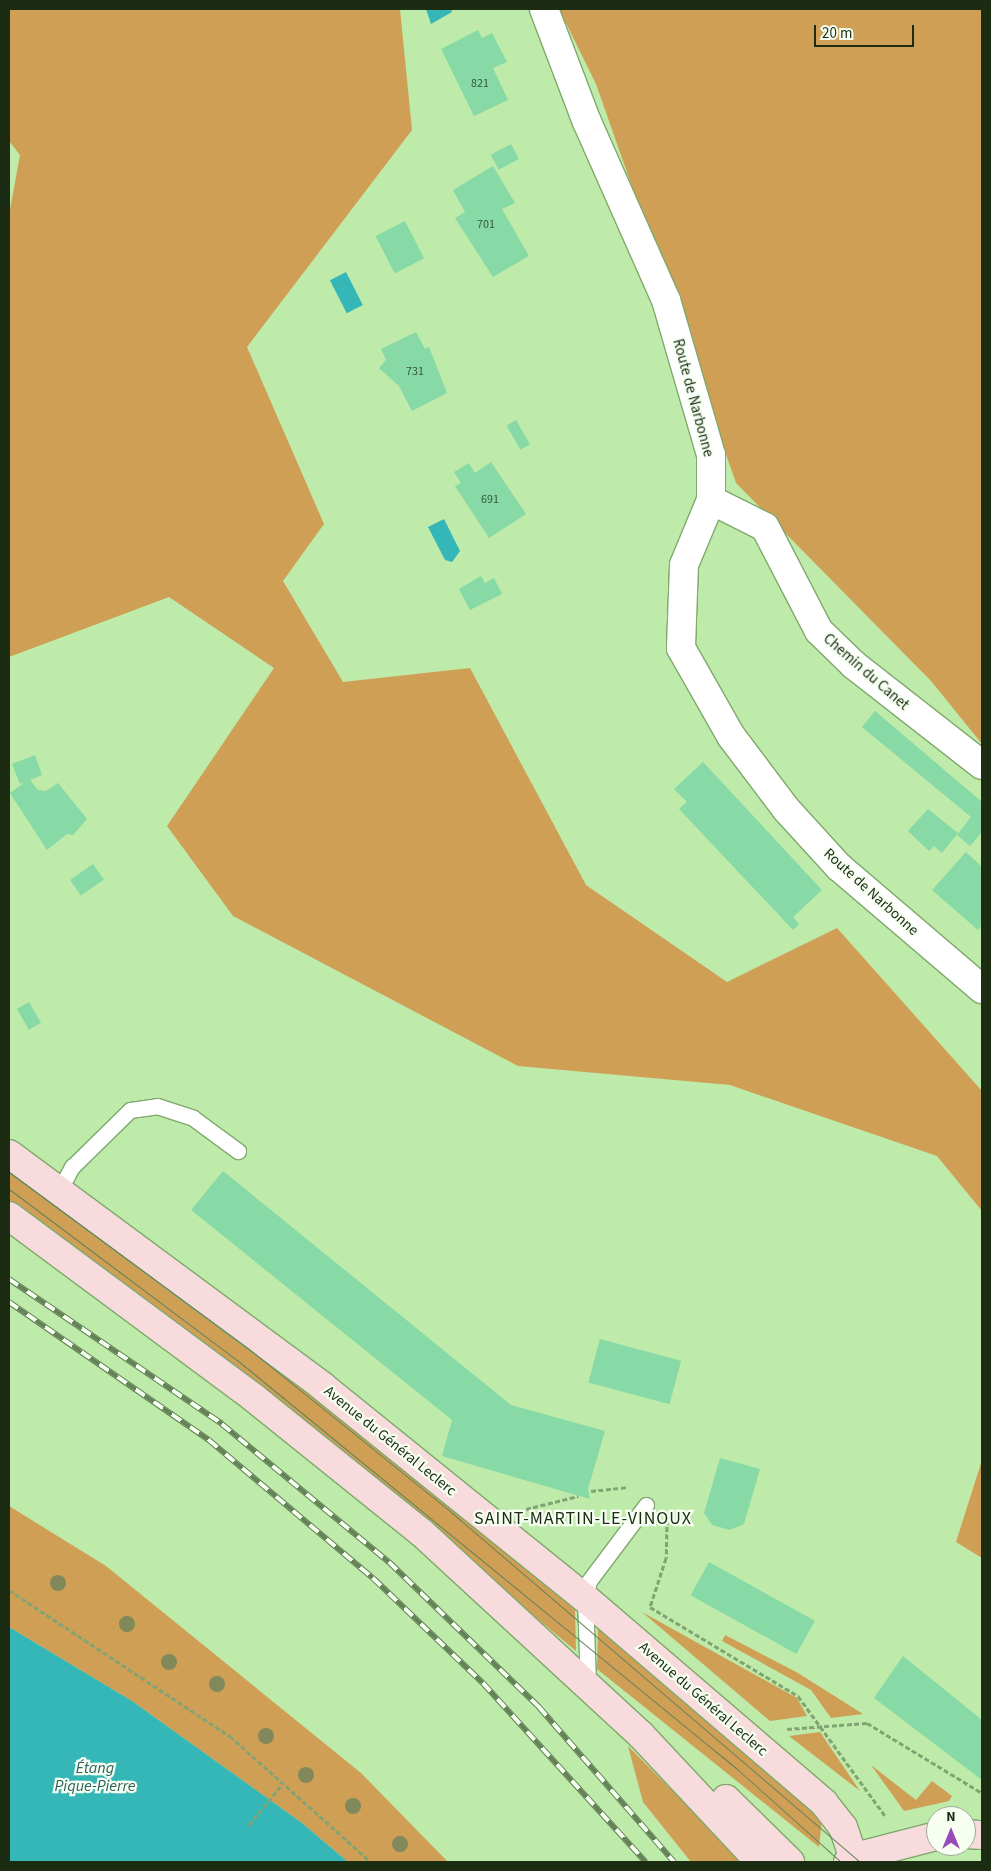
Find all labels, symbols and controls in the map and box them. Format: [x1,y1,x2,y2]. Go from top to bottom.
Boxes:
scale bar [816,15,916,47]
text: 20 m [822,23,852,44]
house number: 821 [471,77,489,91]
house number: 701 [477,218,495,232]
street label: Route de Narbonne [669,337,717,459]
house number: 731 [406,365,424,379]
house number: 691 [481,493,499,507]
street label: Chemin du Canet [819,630,913,714]
street label: Route de Narbonne [820,845,922,939]
street label: Avenue du Général Leclerc [320,1382,460,1500]
district label: SAINT-MARTIN-LE-VINOUX [471,1508,695,1530]
street label: Avenue du Général Leclerc [635,1638,771,1760]
water label: Étang Pique-Pierre [55,1758,135,1796]
north arrow [926,1806,976,1856]
text: N [946,1807,956,1827]

